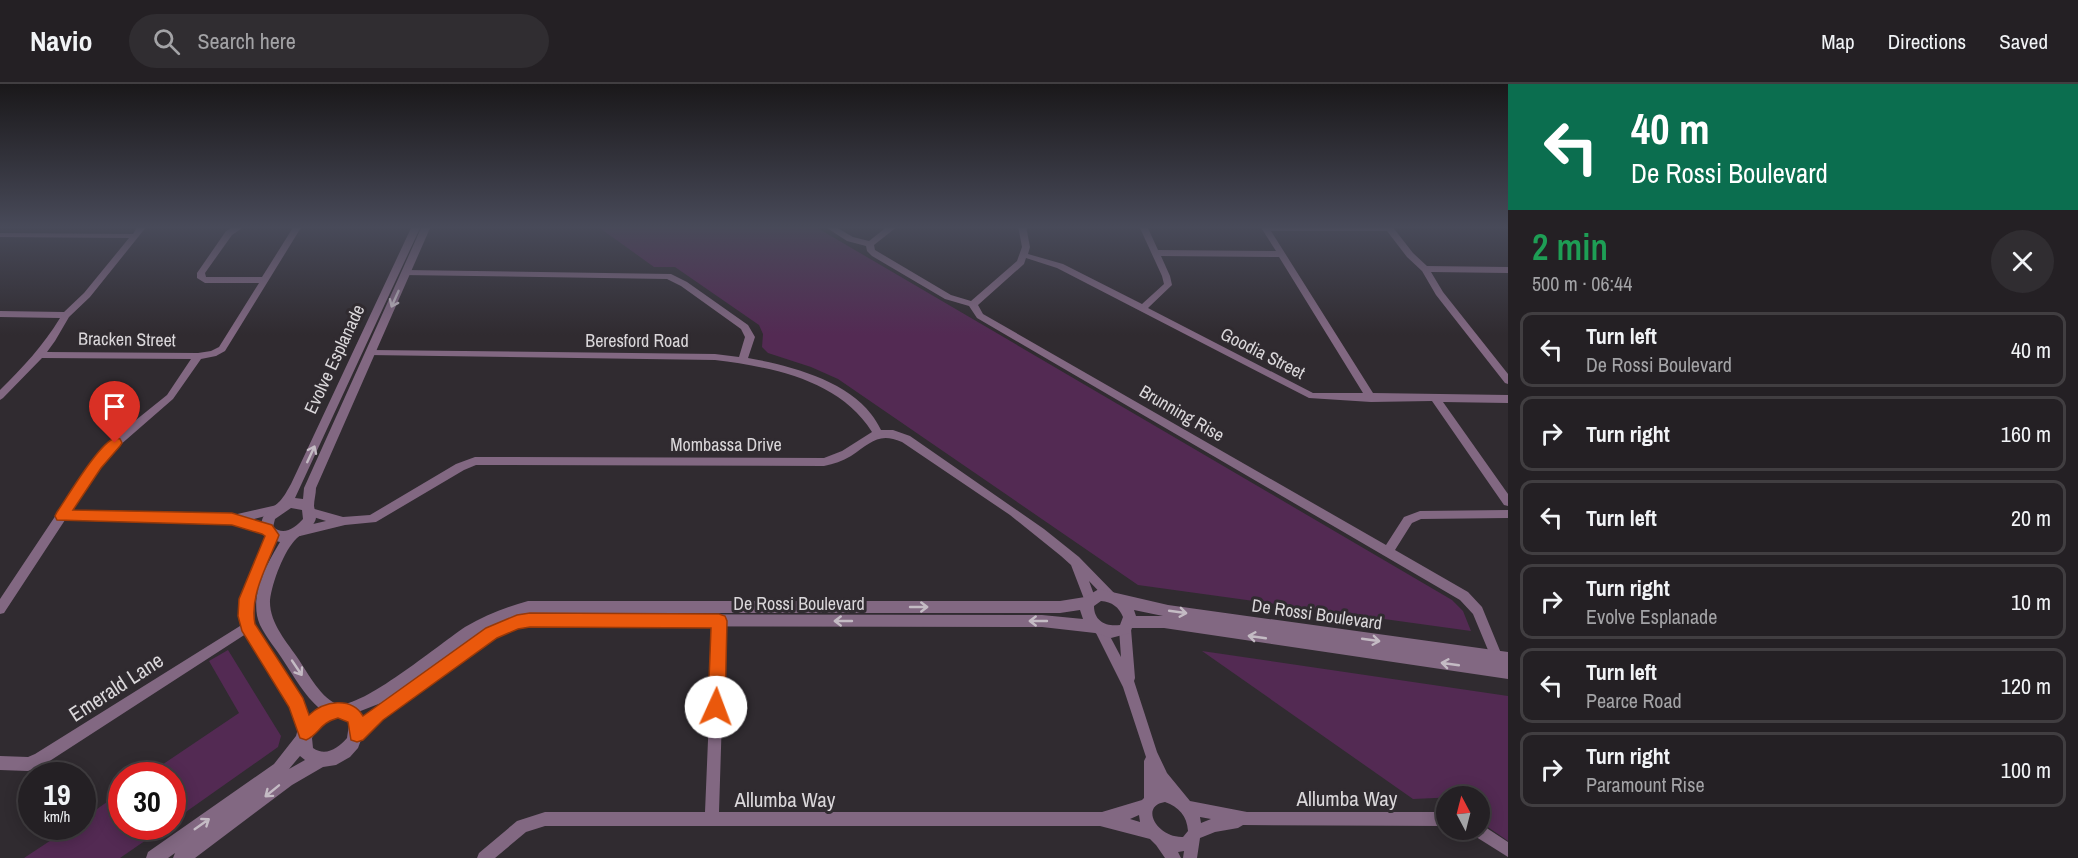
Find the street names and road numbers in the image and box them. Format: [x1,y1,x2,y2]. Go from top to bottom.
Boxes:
street label: Evolve Esplanade [298,300,370,418]
street label: Goodia Street [1216,321,1310,385]
street label: Bracken Street [78,326,176,352]
street label: Beresford Road [585,328,689,353]
street label: Brunning Rise [1135,379,1229,447]
street label: Mombassa Drive [670,432,782,457]
street label: De Rossi Boulevard [733,591,865,616]
street label: De Rossi Boulevard [1250,592,1384,636]
street label: Emerald Lane [63,646,169,728]
street label: Allumba Way [1296,784,1398,813]
street label: Allumba Way [734,785,836,814]

